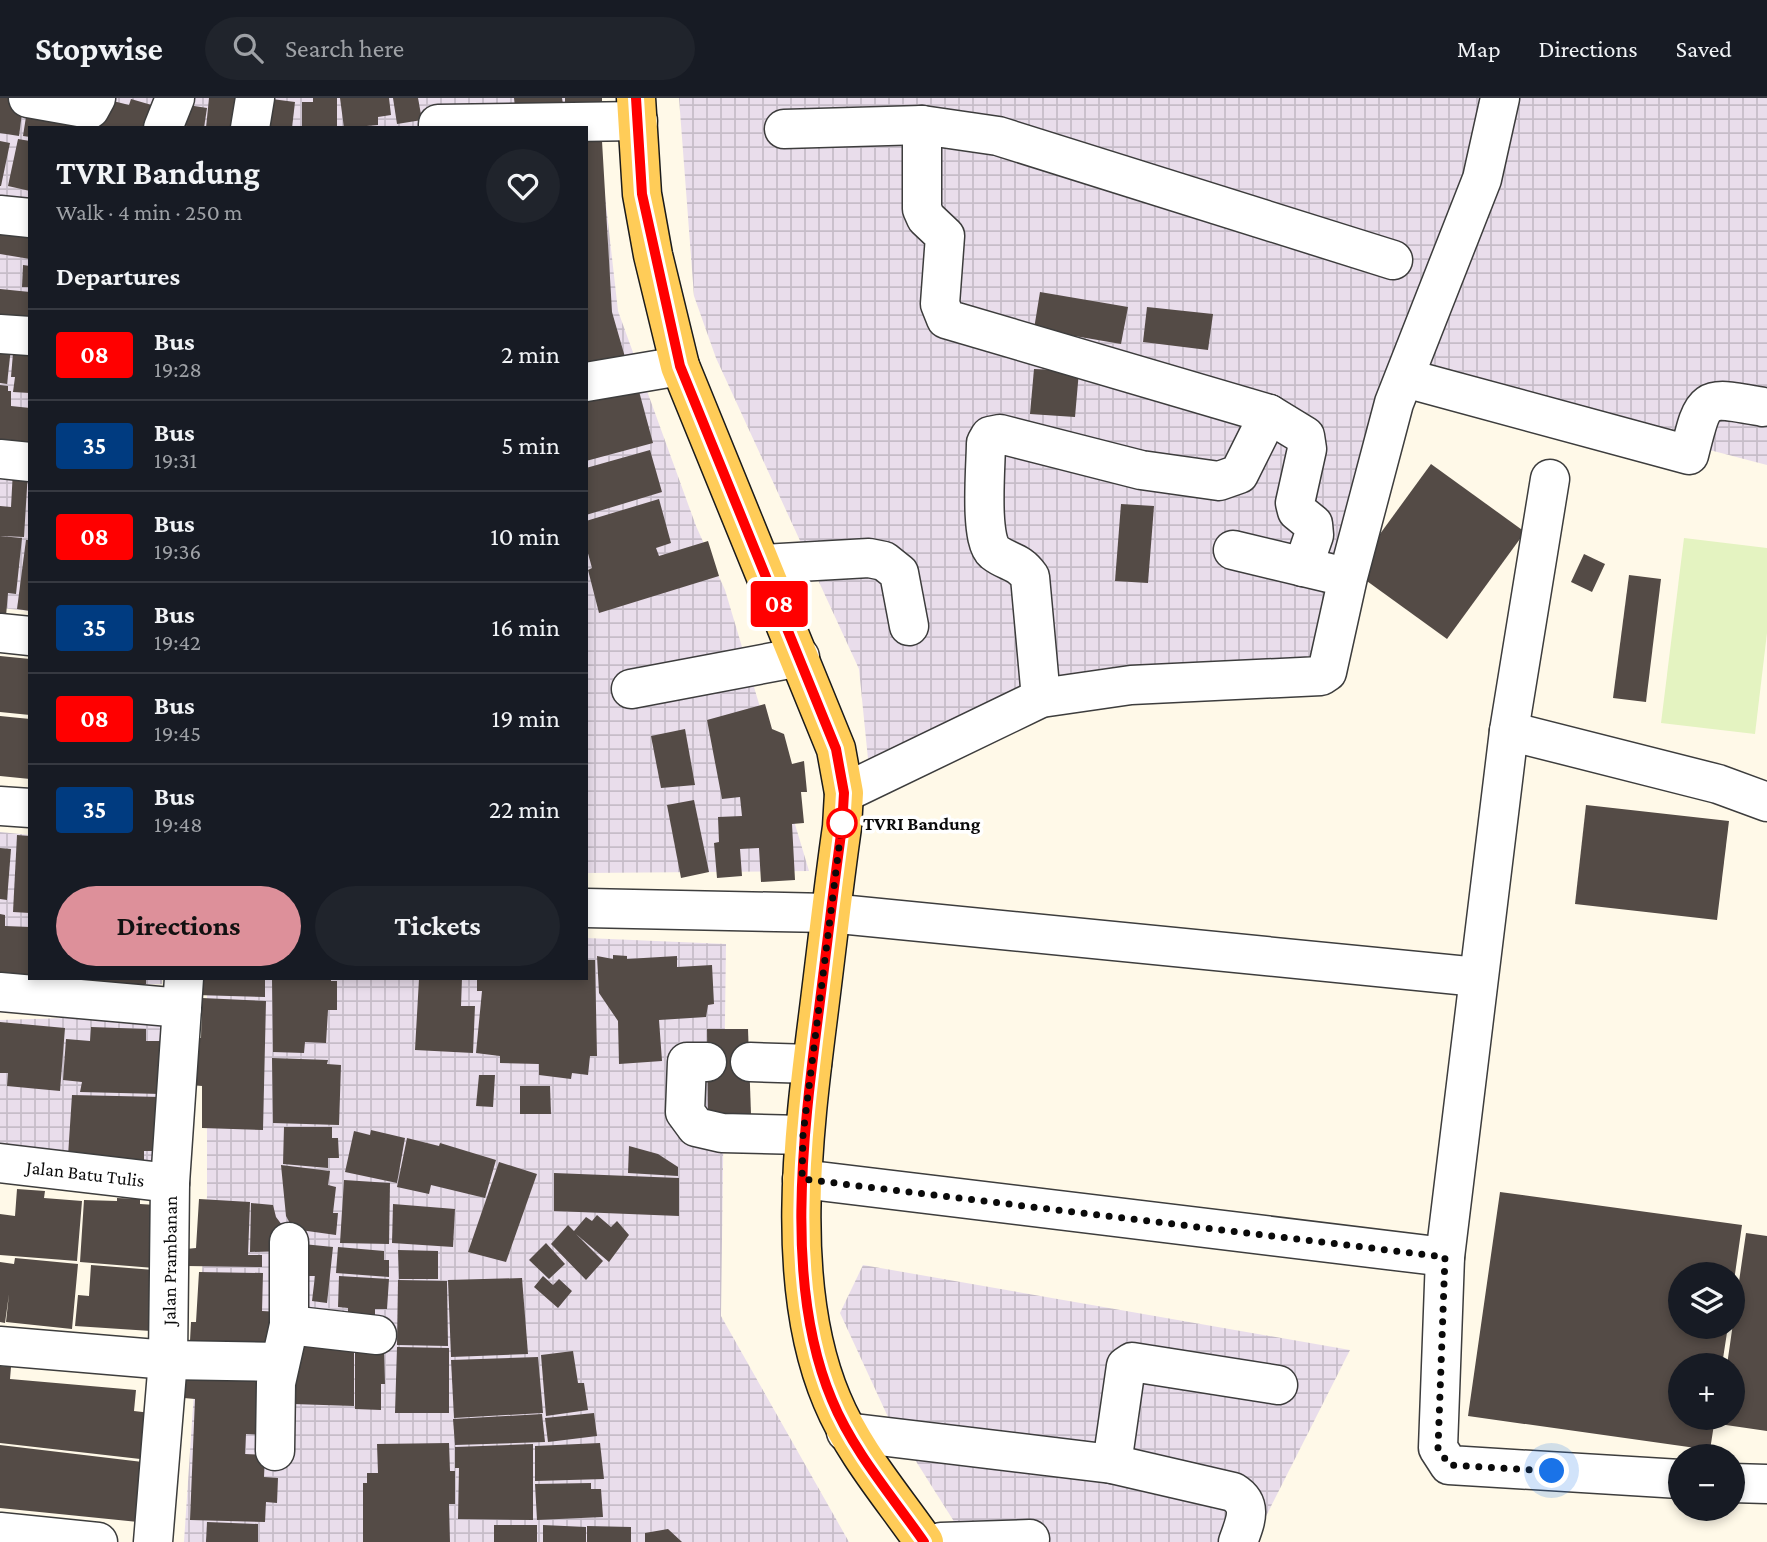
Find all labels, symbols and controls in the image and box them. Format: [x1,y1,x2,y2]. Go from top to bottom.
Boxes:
search box [205,17,695,80]
icon: search [229,29,267,67]
text: Stopwise [35,30,163,67]
text: Search here [285,34,404,63]
text: Map [1457,35,1501,62]
text: Directions [1539,35,1638,62]
text: Saved [1676,35,1732,62]
button: heart [486,149,560,223]
text: TVRI Bandung [56,154,260,191]
text: Walk · 4 min · 250 m [56,199,243,225]
text: Departures [56,262,180,291]
text: Bus [154,327,195,356]
text: 2 min [501,340,560,369]
text: 08 [80,341,109,368]
text: 19:28 [154,356,202,382]
text: Bus [154,418,195,447]
text: 5 min [501,431,560,460]
text: 35 [83,432,106,459]
text: 19:31 [154,447,197,473]
text: Bus [154,509,195,538]
text: 10 min [490,522,560,551]
text: 08 [80,523,109,550]
text: 19:36 [154,538,201,564]
line badge: 08 [748,581,810,627]
text: 08 [765,590,793,617]
text: Bus [154,600,195,629]
text: 16 min [492,613,560,642]
text: 35 [83,614,106,641]
text: 19:42 [154,629,201,655]
text: Bus [154,691,195,720]
text: 19 min [492,704,560,733]
text: 08 [80,705,109,732]
text: 19:45 [154,720,201,746]
text: Bus [154,782,195,811]
text: 22 min [489,795,560,824]
text: 35 [83,796,106,823]
marker: TVRI Bandung [827,808,857,838]
text: 19:48 [154,811,203,837]
place label: TVRI Bandung [863,813,981,834]
button: Directions [56,886,301,966]
button: Tickets [315,886,560,966]
street label: Jalan Batu Tulis [23,1155,146,1190]
street label: Jalan Prambanan [158,1196,180,1328]
map controls [1668,1262,1745,1521]
button: layers [1668,1262,1745,1339]
button: + [1668,1353,1745,1430]
button: − [1668,1444,1745,1521]
your location [1534,1453,1569,1488]

